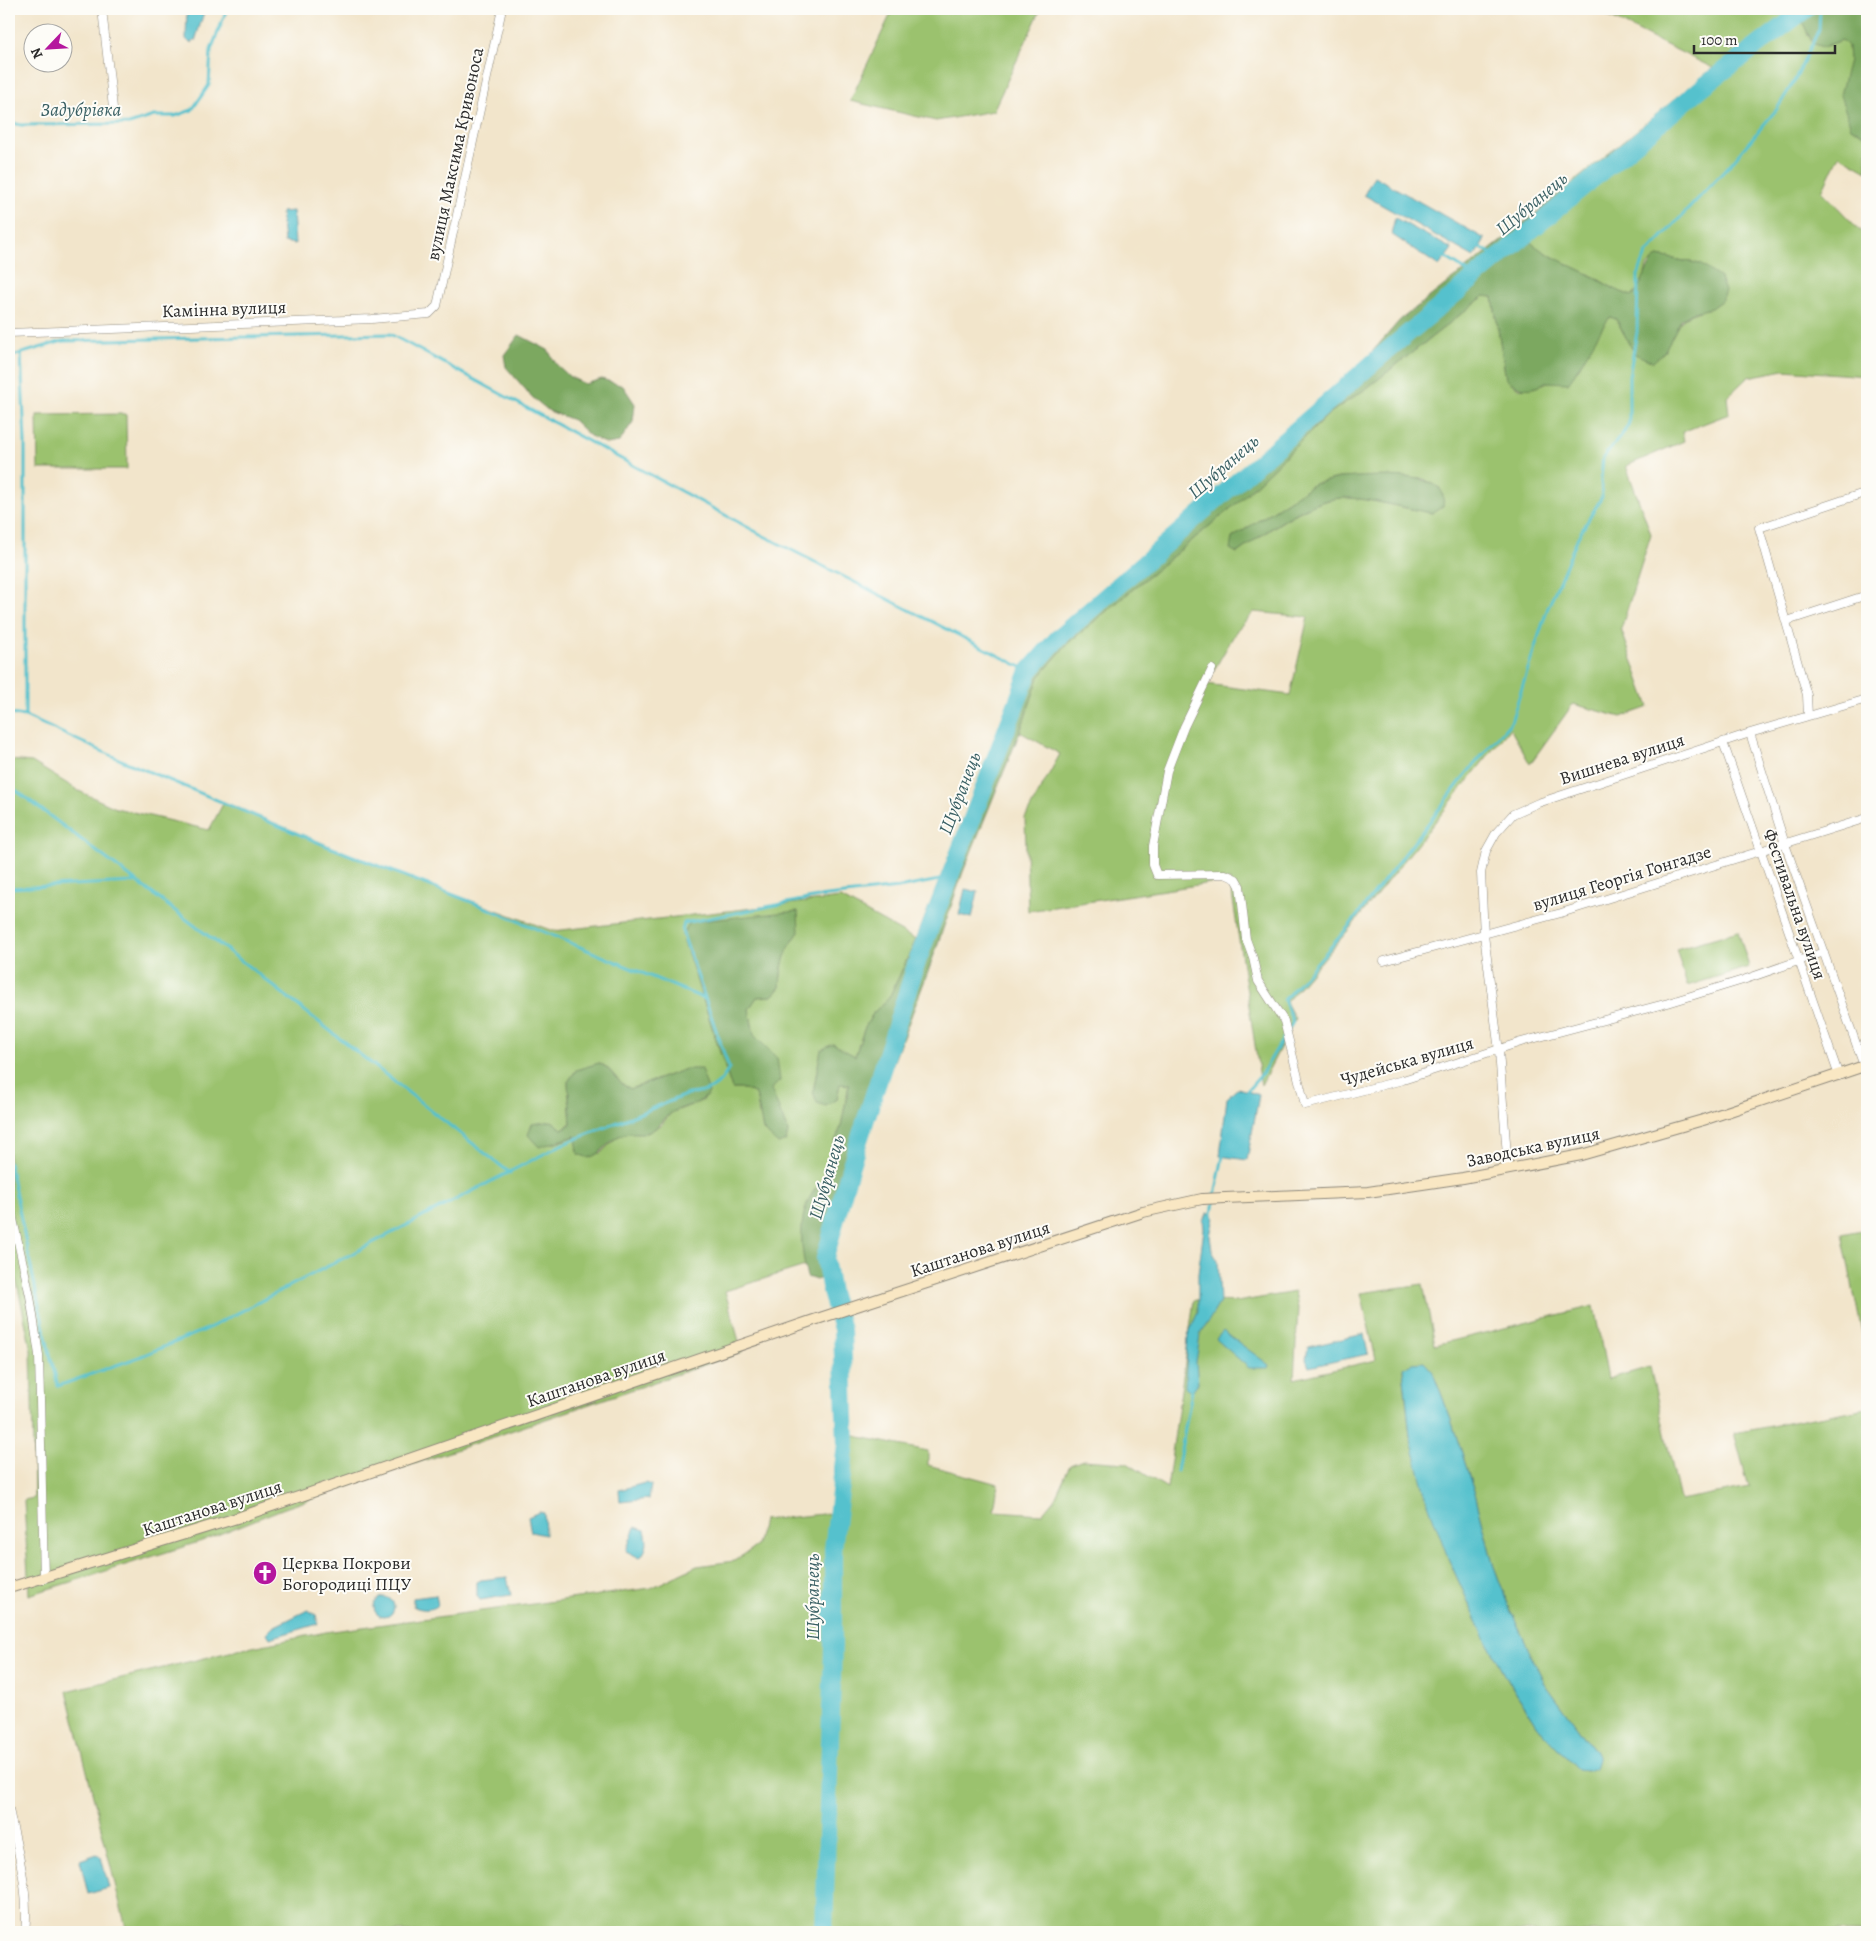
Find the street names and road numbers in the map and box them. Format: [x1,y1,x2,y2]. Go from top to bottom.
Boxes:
street label: вулиця Максима Кривоноса [421,45,489,263]
street label: Камінна вулиця [161,295,287,323]
street label: Вишнева вулиця [1557,728,1687,790]
street label: Фестивальна вулиця [1758,825,1832,983]
street label: вулиця Георгія Гонгадзе [1530,839,1714,917]
street label: Чудейська вулиця [1338,1031,1476,1091]
street label: Заводська вулиця [1464,1121,1602,1173]
street label: Каштанова вулиця [907,1215,1053,1283]
street label: Каштанова вулиця [523,1343,669,1413]
street label: Каштанова вулиця [139,1474,285,1542]

